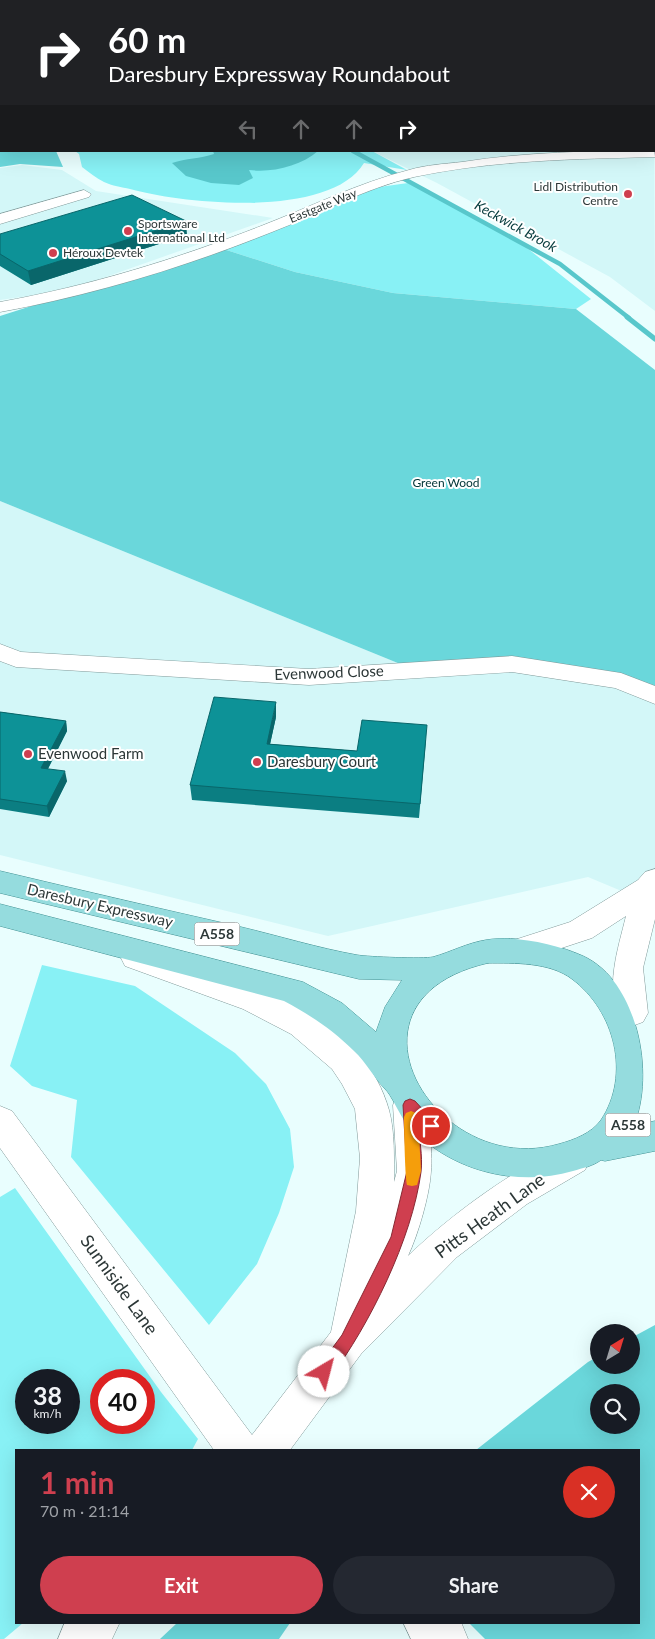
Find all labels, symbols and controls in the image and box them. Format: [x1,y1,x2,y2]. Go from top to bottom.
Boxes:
text: 60 m [108,18,186,60]
icon: right [25,20,90,85]
text: Daresbury Expressway Roundabout [108,60,450,87]
icon: left [234,115,262,143]
icon: ahead [287,115,315,143]
icon: ahead [340,115,368,143]
icon: right [393,115,421,143]
place label: Lidl Distribution Centre [533,179,618,208]
street label: Eastgate Way [287,185,360,226]
marker: Lidl Distribution Centre [622,188,634,200]
water label: Keckwick Brook [472,196,561,255]
place label: Sportsware International Ltd [138,216,225,245]
marker: Sportsware International Ltd [122,225,134,237]
place label: Héroux Devtek [63,245,144,260]
marker: Héroux Devtek [47,247,59,259]
park label: Green Wood [412,475,480,490]
street label: Evenwood Close [274,661,384,683]
place label: Evenwood Farm [38,744,144,762]
marker: Evenwood Farm [22,748,34,760]
place label: Daresbury Court [267,752,377,770]
marker: Daresbury Court [251,756,263,768]
street label: Daresbury Expressway [26,880,175,931]
road number: A558 [194,922,240,946]
pin [410,1105,452,1147]
icon: arrive [417,1112,445,1140]
road number: A558 [606,1114,650,1136]
street label: Pitts Heath Lane [430,1168,549,1262]
street label: Sunniside Lane [76,1230,163,1339]
north arrow [590,1324,640,1374]
map controls [590,1324,640,1434]
position arrow [297,1345,349,1397]
speed limit sign: 40 [90,1369,155,1434]
text: 38 [33,1380,62,1410]
button: search [590,1384,640,1434]
text: km/h [33,1406,62,1421]
text: 1 min [40,1464,114,1500]
button: close [563,1466,615,1518]
text: 70 m · 21:14 [40,1501,129,1520]
button: Exit [40,1556,323,1614]
button: Share [333,1556,615,1614]

